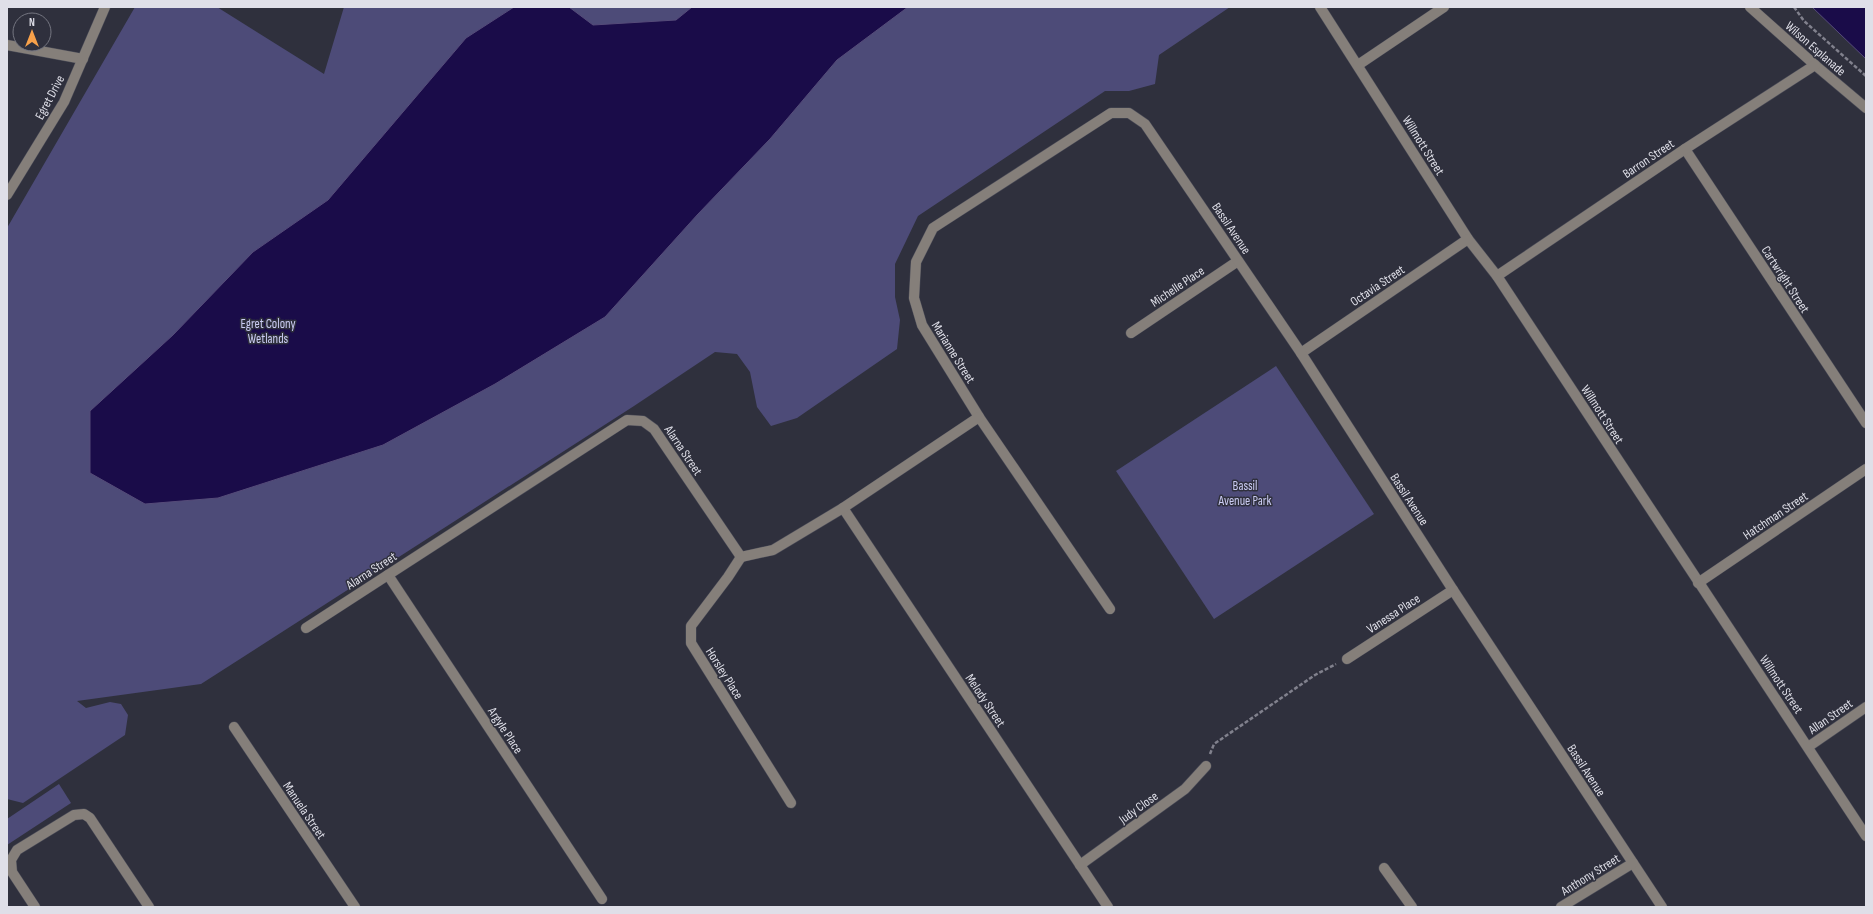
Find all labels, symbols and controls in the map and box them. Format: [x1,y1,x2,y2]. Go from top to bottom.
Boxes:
north arrow [12,12,52,52]
text: N [29,16,35,29]
street label: Wilson Esplanade [1782,18,1849,79]
street label: Egret Drive [32,73,68,122]
street label: Willmott Street [1399,113,1448,178]
street label: Barron Street [1620,136,1677,182]
street label: Bassil Avenue [1208,200,1254,257]
street label: Cartwright Street [1758,243,1813,316]
street label: Octavia Street [1347,262,1408,310]
street label: Michelle Place [1148,263,1208,311]
park label: Egret Colony Wetlands [240,316,296,347]
street label: Marianne Street [928,319,978,386]
street label: Willmott Street [1577,382,1627,447]
street label: Alarna Street [660,422,706,479]
street label: Bassil Avenue [1386,471,1432,529]
park label: Bassil Avenue Park [1218,478,1271,509]
street label: Hatchman Street [1740,488,1811,543]
street label: Alarna Street [342,549,400,594]
street label: Vanessa Place [1364,591,1423,637]
street label: Horsley Place [702,645,746,702]
street label: Willmott Street [1756,652,1807,717]
street label: Melody Street [962,671,1009,730]
street label: Allan Street [1804,696,1856,738]
street label: Argyle Place [484,703,526,757]
street label: Bassil Avenue [1563,742,1609,800]
street label: Manuela Street [279,779,329,842]
street label: Judy Close [1115,788,1161,828]
street label: Anthony Street [1557,850,1623,900]

